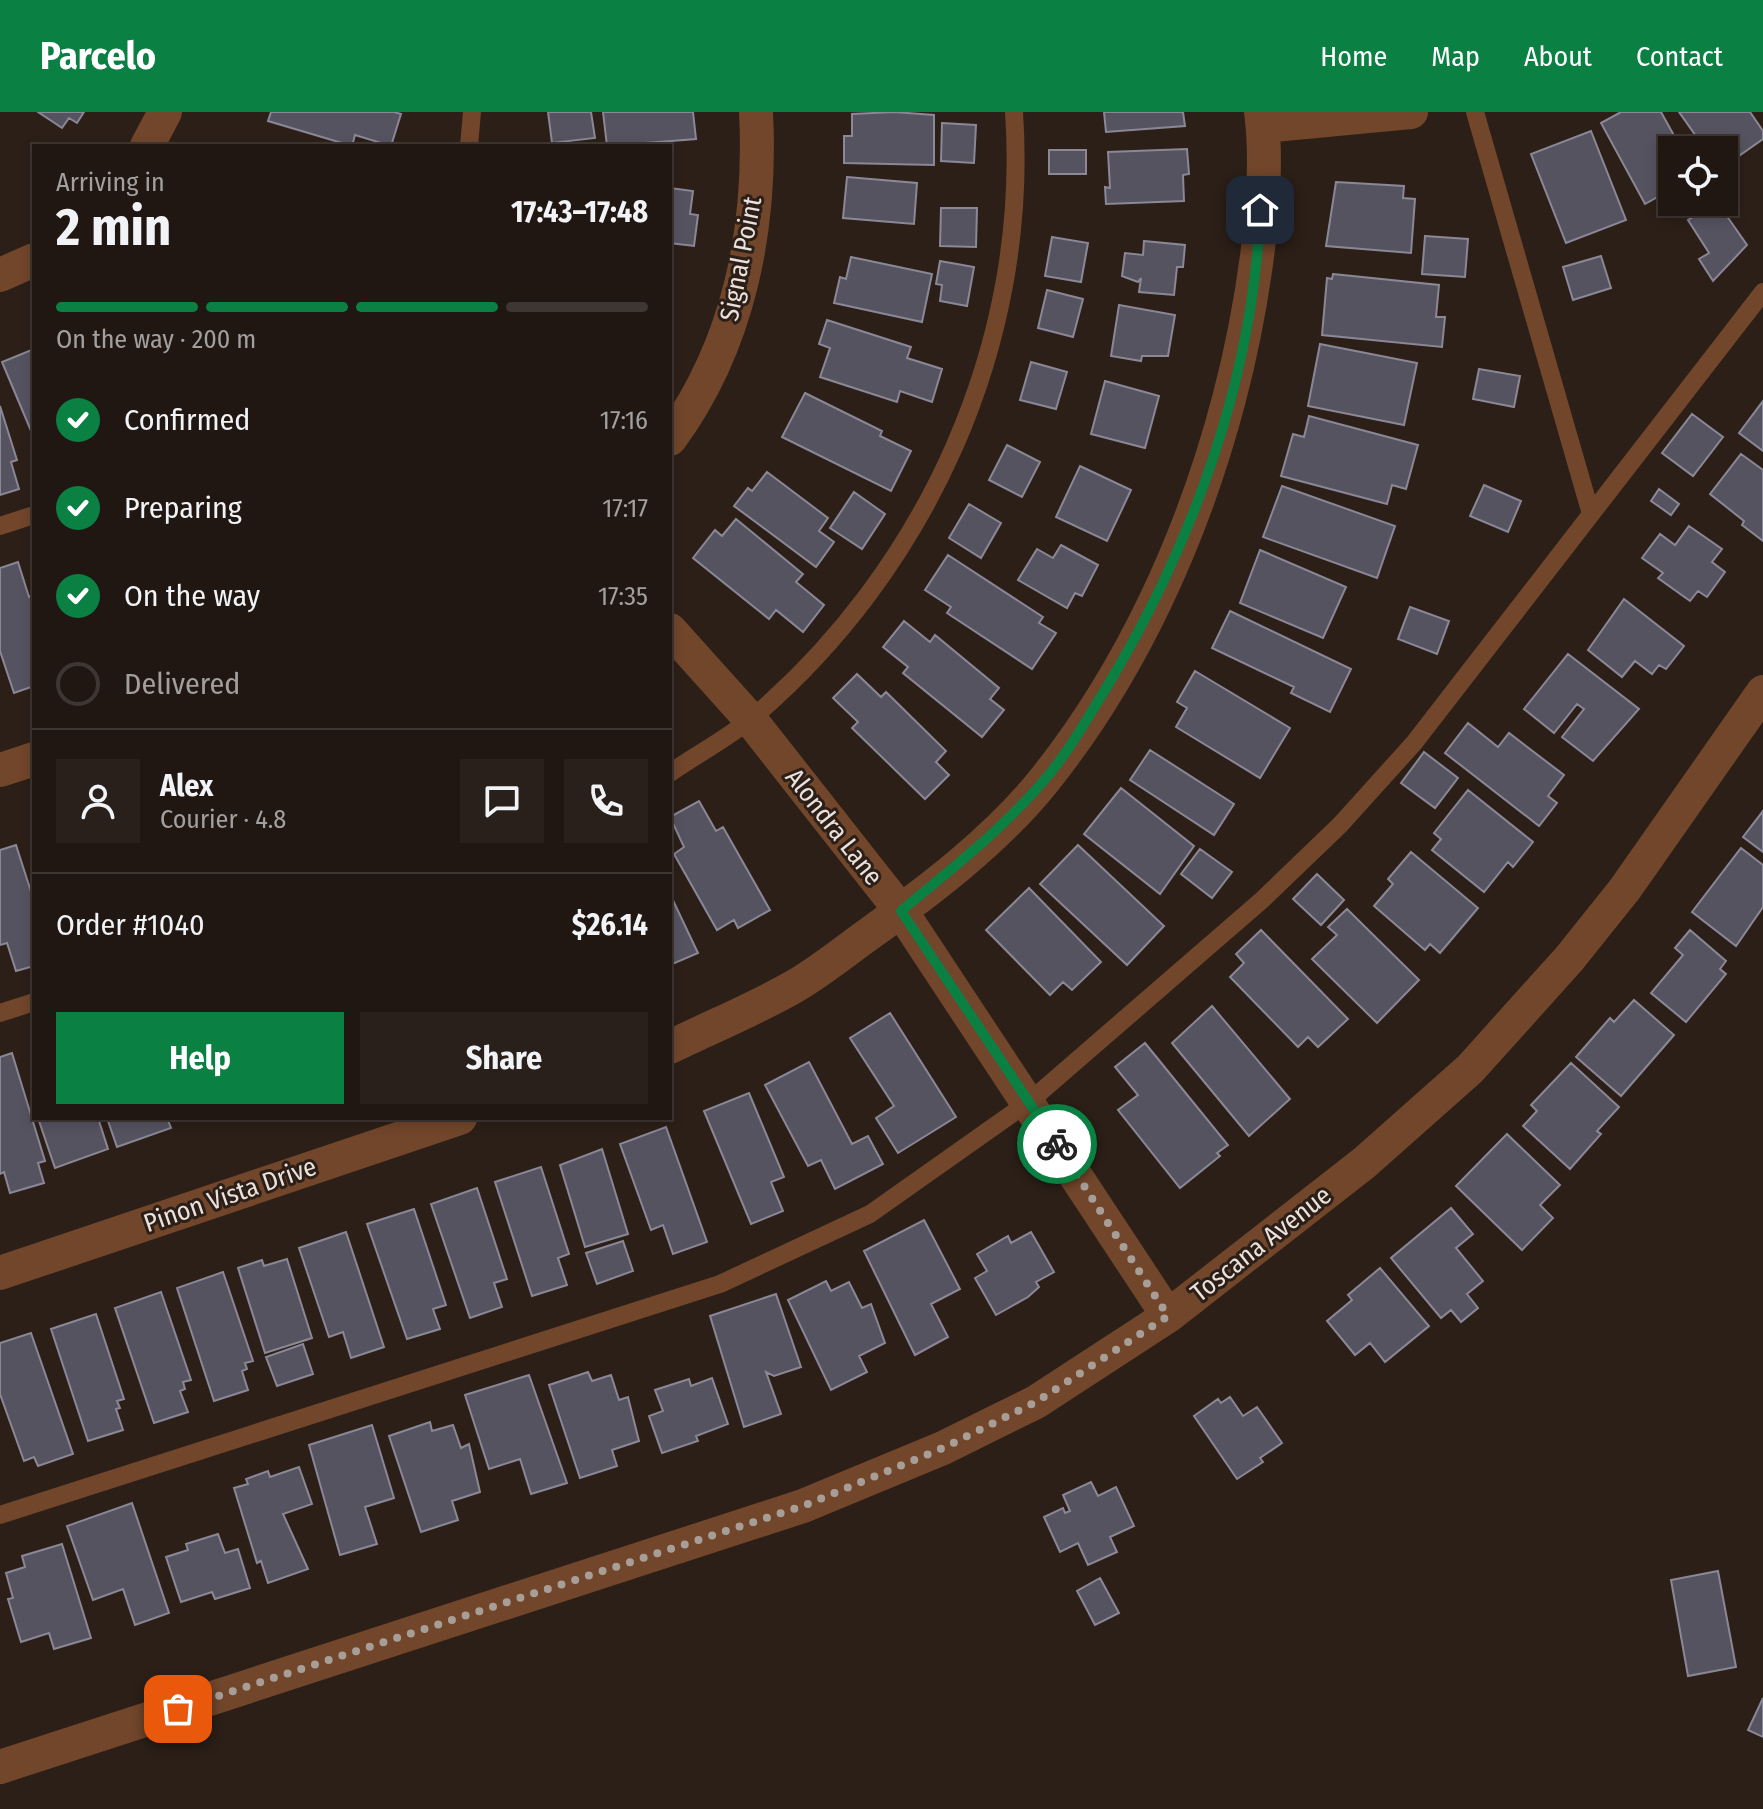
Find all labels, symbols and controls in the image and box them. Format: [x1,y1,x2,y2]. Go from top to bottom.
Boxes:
text: Parcelo [40,33,156,79]
text: Home [1320,40,1387,73]
text: Map [1431,40,1480,73]
text: About [1524,40,1592,73]
text: Contact [1636,40,1723,73]
map controls [1658,136,1738,216]
button: locate [1658,136,1738,216]
text: Arriving in [56,167,165,198]
pin [1226,176,1294,244]
icon: home [1238,188,1282,232]
text: 17:43–17:48 [511,194,648,230]
street label: Signal Point [714,194,768,324]
text: 2 min [56,196,171,259]
text: On the way · 200 m [56,324,256,355]
icon: check [56,398,100,442]
text: Confirmed [124,402,250,438]
text: 17:16 [600,405,648,436]
icon: check [56,486,100,530]
text: Preparing [124,490,242,526]
text: 17:17 [602,493,648,524]
icon: check [56,574,100,618]
text: On the way [124,578,260,614]
text: 17:35 [598,581,648,612]
text: Delivered [124,666,240,702]
button: person [56,759,140,843]
button: chat [460,759,544,843]
button: phone [564,759,648,843]
street label: Alondra Lane [779,763,889,891]
text: Alex [160,768,213,804]
text: Courier · 4.8 [160,804,286,835]
text: Order #1040 [56,907,205,943]
text: $26.14 [572,907,648,943]
button: Help [56,1012,344,1104]
button: Share [360,1012,648,1104]
courier [1017,1104,1097,1184]
icon: bike [1035,1122,1079,1166]
street label: Pinon Vista Drive [140,1151,320,1239]
street label: Toscana Avenue [1185,1180,1337,1308]
pin [144,1675,212,1743]
icon: bag [156,1687,200,1731]

